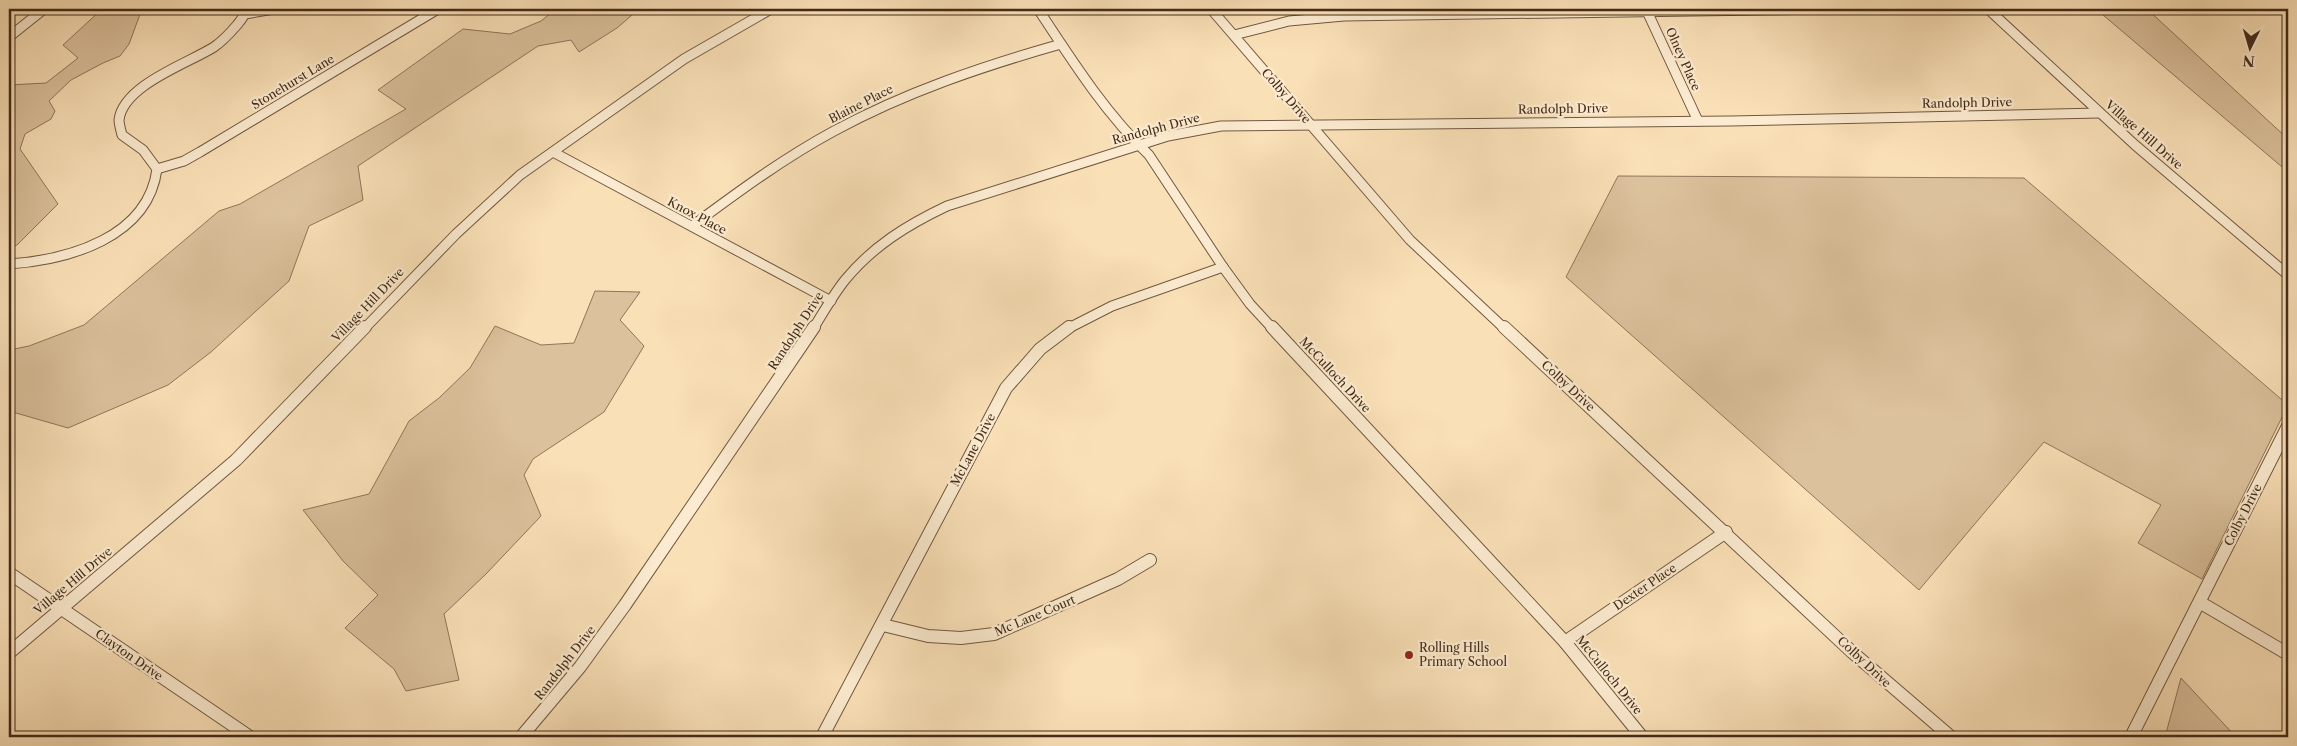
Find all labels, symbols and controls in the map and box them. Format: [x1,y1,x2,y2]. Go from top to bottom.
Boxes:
north arrow [2224,22,2274,72]
street label: Olney Place [1663,25,1704,93]
street label: Stonehurst Lane [249,51,337,112]
text: N [2242,51,2256,70]
street label: Colby Drive [1258,65,1314,126]
street label: Blaine Place [826,81,896,126]
street label: Randolph Drive [1922,94,2012,111]
street label: Village Hill Drive [2102,96,2186,172]
street label: Randolph Drive [1518,100,1608,117]
street label: Randolph Drive [1110,110,1202,147]
street label: Knox Place [665,194,730,238]
street label: Village Hill Drive [328,264,407,346]
street label: Randolph Drive [765,289,827,373]
street label: McCulloch Drive [1297,334,1374,416]
street label: Colby Drive [1538,357,1598,414]
street label: McLane Drive [947,410,998,489]
street label: Colby Drive [2220,481,2265,548]
street label: Village Hill Drive [30,543,115,618]
street label: Dexter Place [1610,560,1679,613]
street label: Mc Lane Court [992,591,1078,639]
street label: Randolph Drive [531,622,598,703]
street label: Clayton Drive [93,626,166,684]
street label: McCulloch Drive [1573,632,1646,717]
street label: Colby Drive [1834,633,1894,690]
place label: Rolling Hills Primary School [1419,640,1507,669]
marker: Rolling Hills Primary School [1403,649,1415,661]

